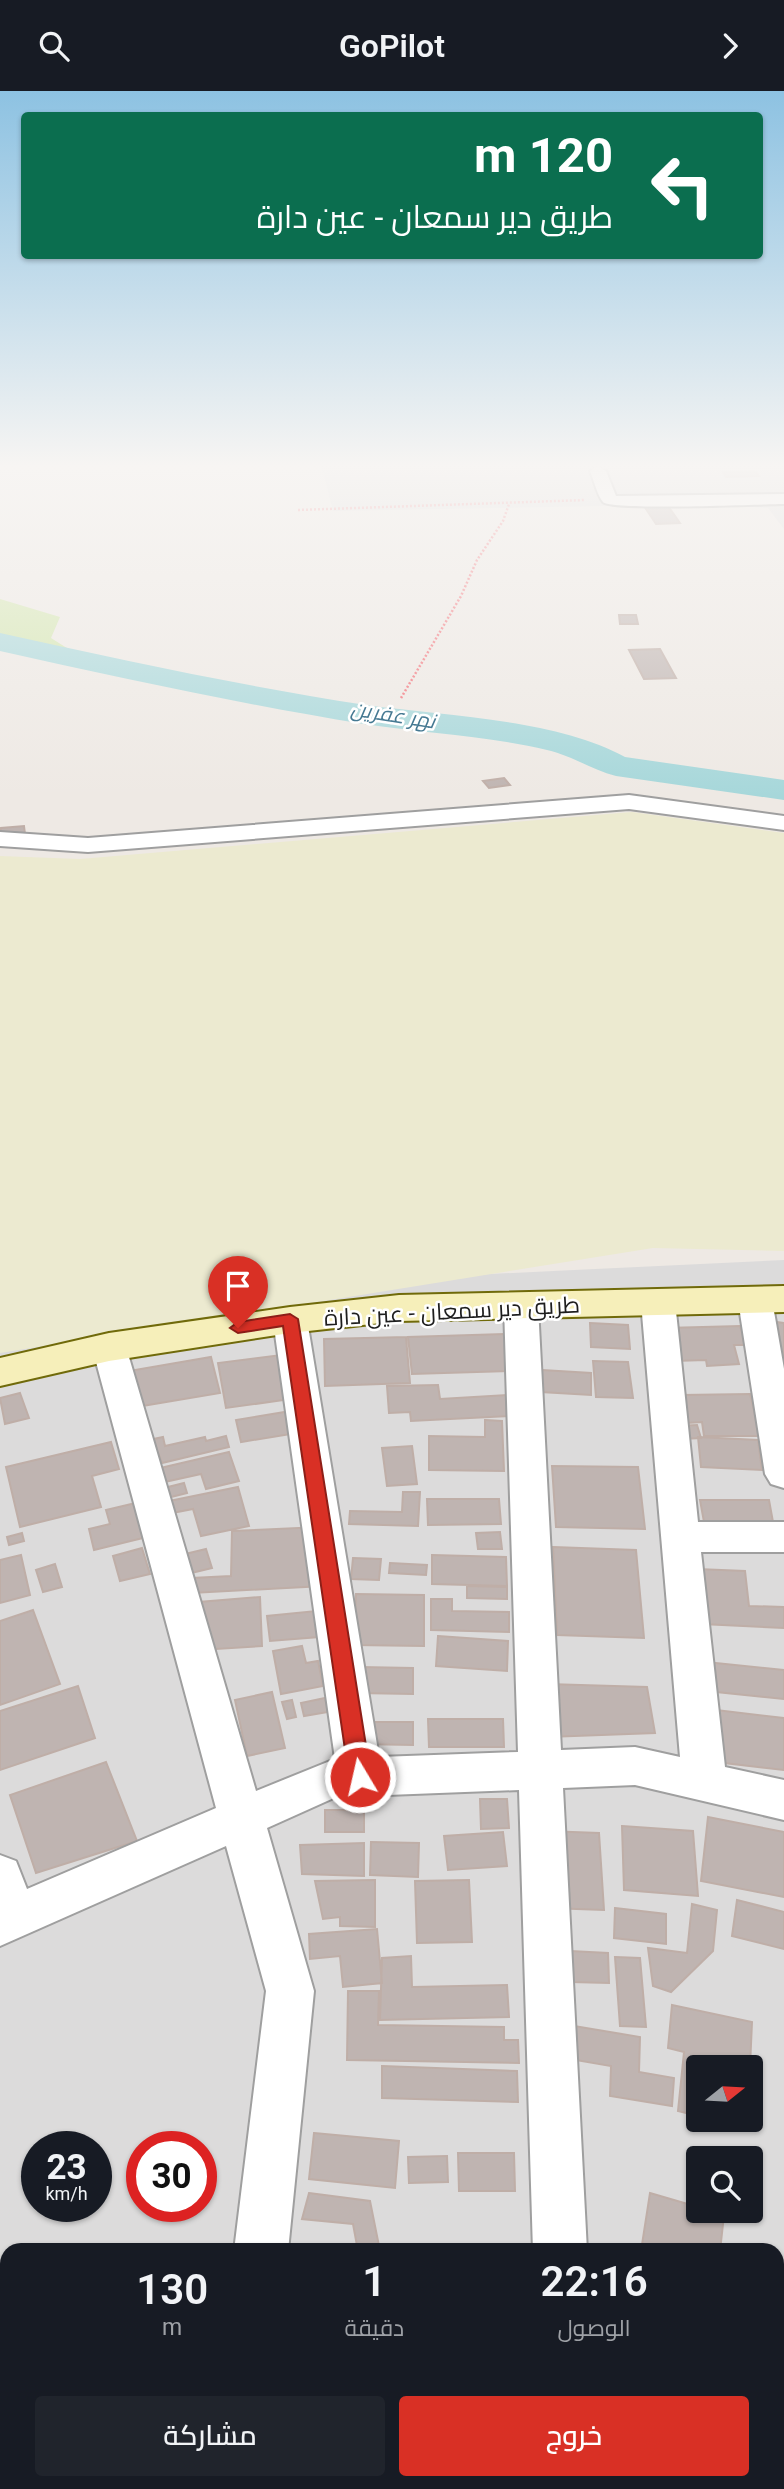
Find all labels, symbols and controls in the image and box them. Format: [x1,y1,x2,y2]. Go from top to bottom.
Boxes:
icon: search [35,27,73,65]
text: GoPilot [339,27,445,65]
icon: forward [711,27,749,65]
text: 120 m [474,127,613,184]
icon: left [637,140,728,231]
text: طريق دير سمعان - عين دارة [257,198,613,236]
water label: نهر عفرين [349,696,439,735]
pin [208,1256,268,1328]
icon: arrive [219,1267,257,1305]
street label: طريق دير سمعان - عين دارة [323,1291,581,1332]
position arrow [323,1740,397,1814]
north arrow [686,2055,763,2131]
map controls [686,2055,763,2223]
speed limit sign: 30 [126,2131,217,2222]
button: search [686,2146,763,2223]
text: 23 [46,2147,87,2188]
text: km/h [45,2183,88,2204]
text: 1 [362,2257,386,2306]
text: 22:16 [540,2257,648,2306]
text: 130 [136,2265,208,2314]
text: m [162,2314,182,2341]
text: دقيقة [344,2315,404,2342]
text: الوصول [557,2315,631,2342]
button: مشاركة [35,2396,385,2476]
button: خروج [399,2396,749,2476]

